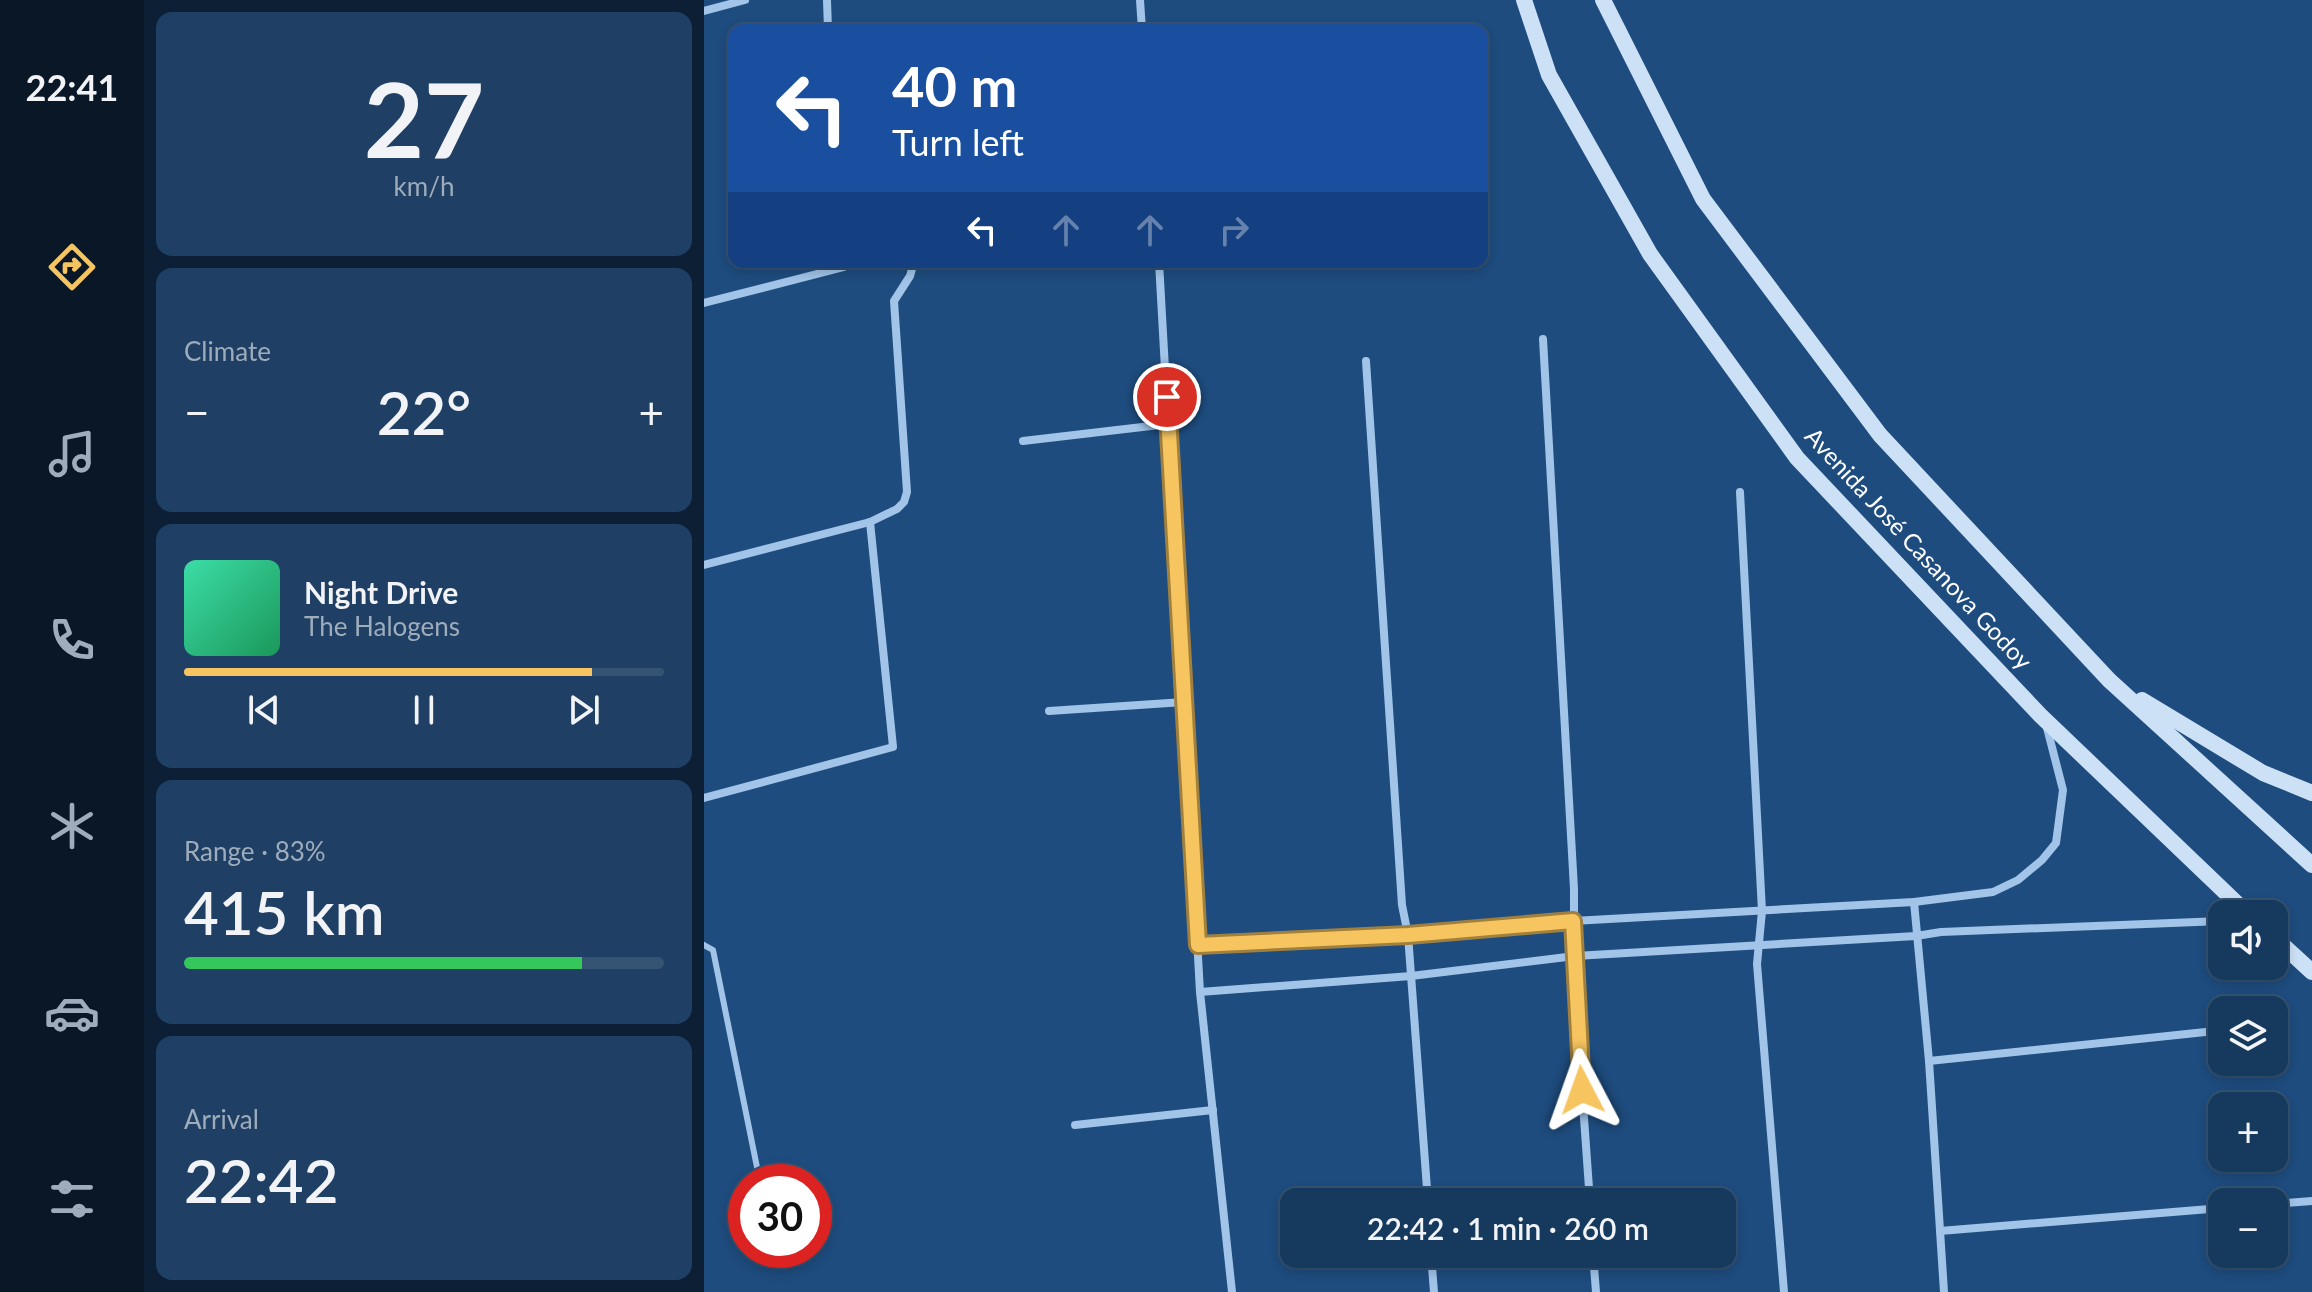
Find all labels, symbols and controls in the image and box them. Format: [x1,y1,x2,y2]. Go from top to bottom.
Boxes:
text: 40 m [892,52,1017,119]
text: 27 [364,55,484,180]
icon: left [760,56,864,160]
text: 22:41 [26,65,118,109]
text: Turn left [892,120,1024,164]
text: km/h [394,170,454,202]
icon: left [960,208,1004,252]
icon: ahead [1044,208,1088,252]
icon: ahead [1128,208,1172,252]
icon: right [1212,208,1256,252]
icon: directions [44,239,100,295]
text: Climate [184,335,271,367]
pin [1133,363,1201,431]
icon: arrive [1145,375,1189,419]
text: 22° [377,376,471,448]
text: − [184,386,210,438]
text: + [638,386,664,438]
street label: Avenida José Casanova Godoy [1799,421,2039,675]
icon: music [44,426,100,482]
text: Night Drive [304,574,458,610]
text: The Halogens [304,610,460,642]
icon: phone [44,612,100,668]
icon: previous [242,688,286,732]
icon: pause [402,688,446,732]
icon: next [562,688,606,732]
icon: climate [44,798,100,854]
text: Range · 83% [184,835,326,867]
text: 415 km [184,876,385,948]
map controls [2208,900,2288,1268]
button: sound [2208,900,2288,980]
icon: car [44,985,100,1041]
button: layers [2208,996,2288,1076]
position arrow [1540,1048,1624,1132]
button: + [2208,1092,2288,1172]
text: Arrival [184,1103,259,1135]
text: 22:42 [184,1144,338,1216]
speed limit sign: 30 [728,1164,832,1268]
icon: filters [44,1171,100,1227]
button: − [2208,1188,2288,1268]
text: 22:42 · 1 min · 260 m [1367,1210,1649,1246]

